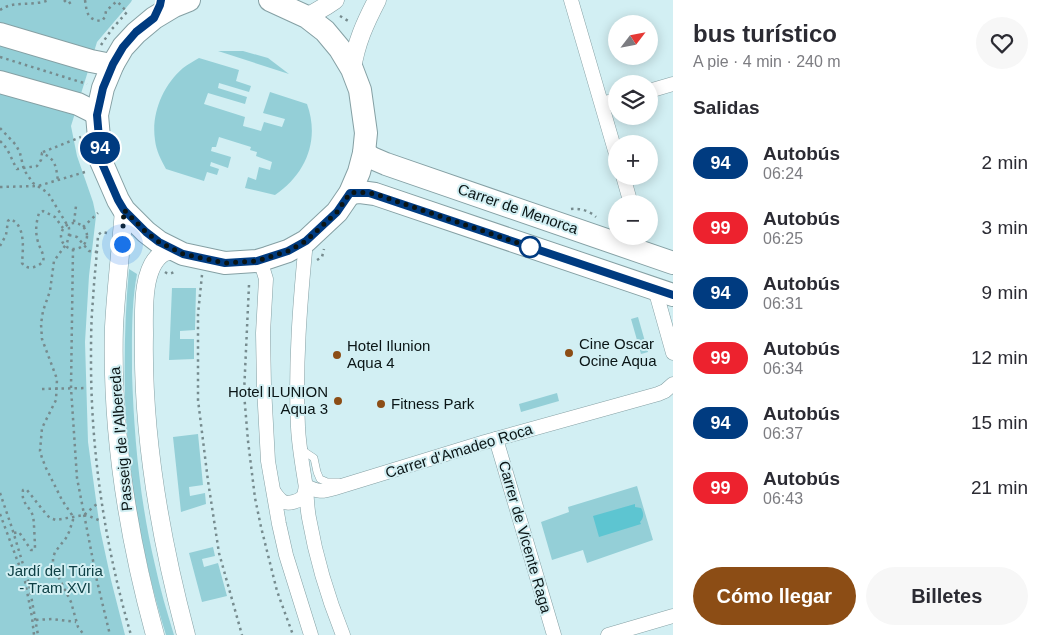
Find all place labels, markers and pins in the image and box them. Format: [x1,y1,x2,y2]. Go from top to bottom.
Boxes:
unlabelled marker [519,236,541,258]
place label: Cine Oscar Ocine Aqua [579,335,657,369]
place label: Hotel Ilunion Aqua 4 [347,337,430,371]
marker: Cine Oscar Ocine Aqua [563,347,575,359]
marker: Hotel Ilunion Aqua 4 [331,349,343,361]
place label: Hotel ILUNION Aqua 3 [228,383,328,417]
marker: Hotel ILUNION Aqua 3 [332,395,344,407]
place label: Fitness Park [391,395,475,412]
marker: Fitness Park [375,398,387,410]

